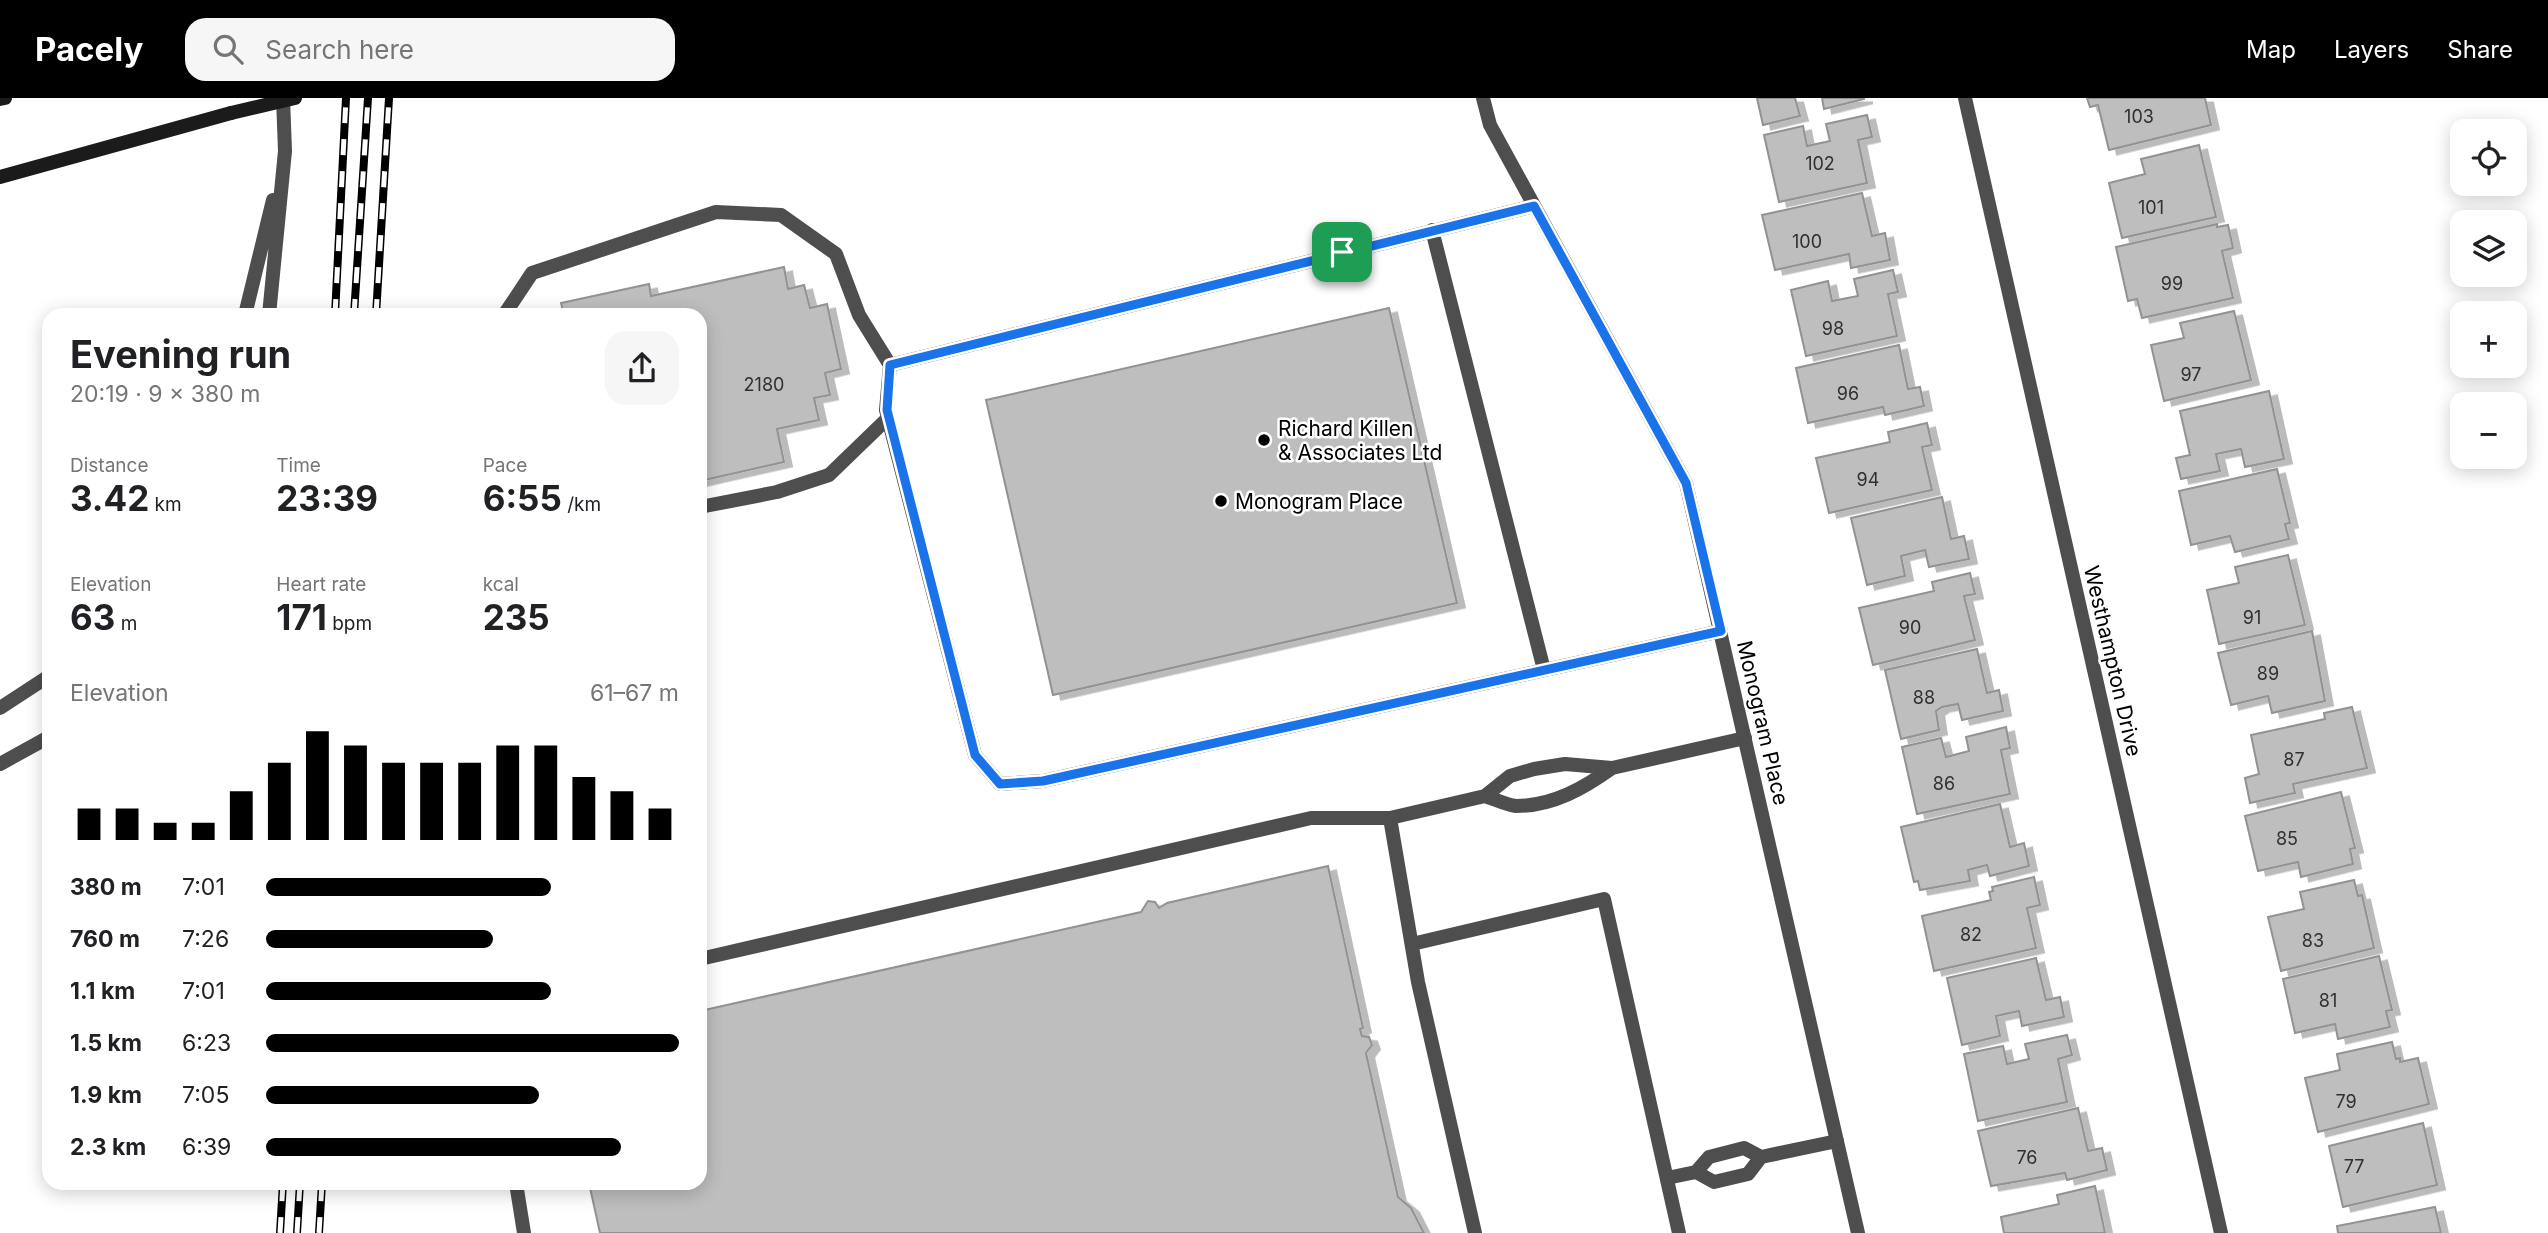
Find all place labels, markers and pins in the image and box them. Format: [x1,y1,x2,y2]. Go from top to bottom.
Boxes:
pin [1312,222,1372,282]
place label: Richard Killen & Associates Ltd [1278,416,1442,465]
marker: Richard Killen & Associates Ltd [1256,432,1272,448]
place label: Monogram Place [1235,489,1403,514]
marker: Monogram Place [1213,493,1229,509]

